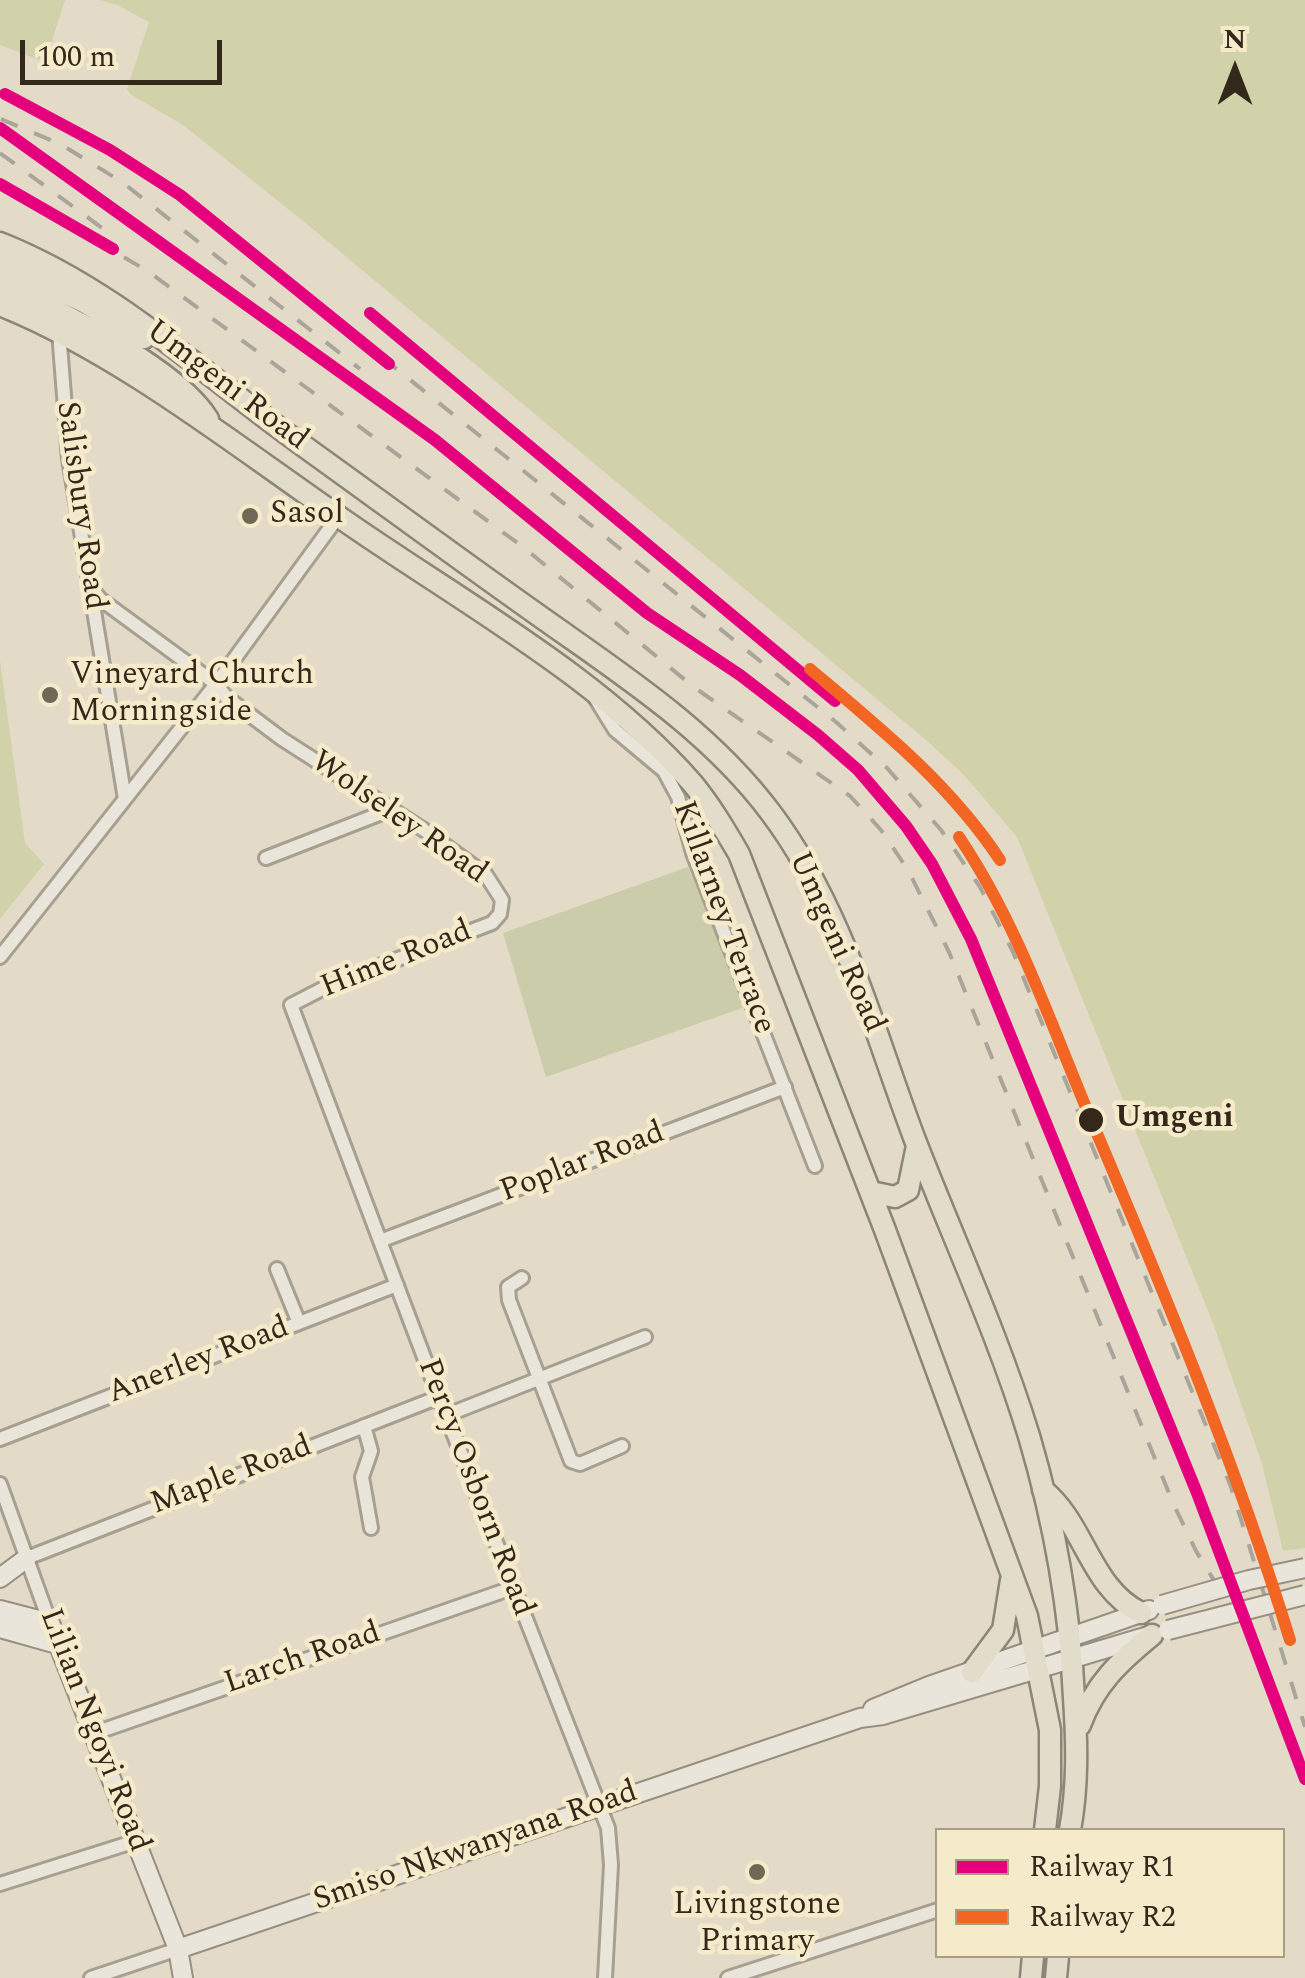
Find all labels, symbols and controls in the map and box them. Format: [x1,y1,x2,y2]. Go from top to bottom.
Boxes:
text: N [1224,18,1246,61]
scale bar [25,20,228,82]
north arrow [1185,20,1285,120]
text: 100 m [37,34,115,80]
street label: Umgeni Road [137,313,315,461]
street label: Salisbury Road [45,399,113,613]
place label: Sasol [270,497,344,535]
marker: Sasol [239,505,261,527]
place label: Vineyard Church Morningside [70,658,314,733]
marker: Vineyard Church Morningside [39,684,61,706]
street label: Wolseley Road [302,744,494,894]
street label: Killarney Terrace [662,796,782,1040]
street label: Umgeni Road [778,847,892,1039]
street label: Hime Road [316,913,478,1009]
place label: Umgeni [1115,1101,1234,1139]
marker: Umgeni [1076,1105,1106,1135]
street label: Poplar Road [495,1115,671,1213]
street label: Anerley Road [103,1310,295,1414]
street label: Percy Osborn Road [407,1354,541,1622]
street label: Maple Road [146,1429,318,1525]
street label: Lilian Ngoyi Road [29,1604,157,1858]
street label: Larch Road [220,1615,386,1705]
street label: Smiso Nkwanyana Road [309,1774,643,1922]
legend [935,1828,1285,1958]
text: Railway R1 [1029,1844,1176,1890]
marker: Livingstone Primary [746,1861,768,1883]
place label: Livingstone Primary [673,1888,841,1963]
text: Railway R2 [1029,1894,1176,1940]

